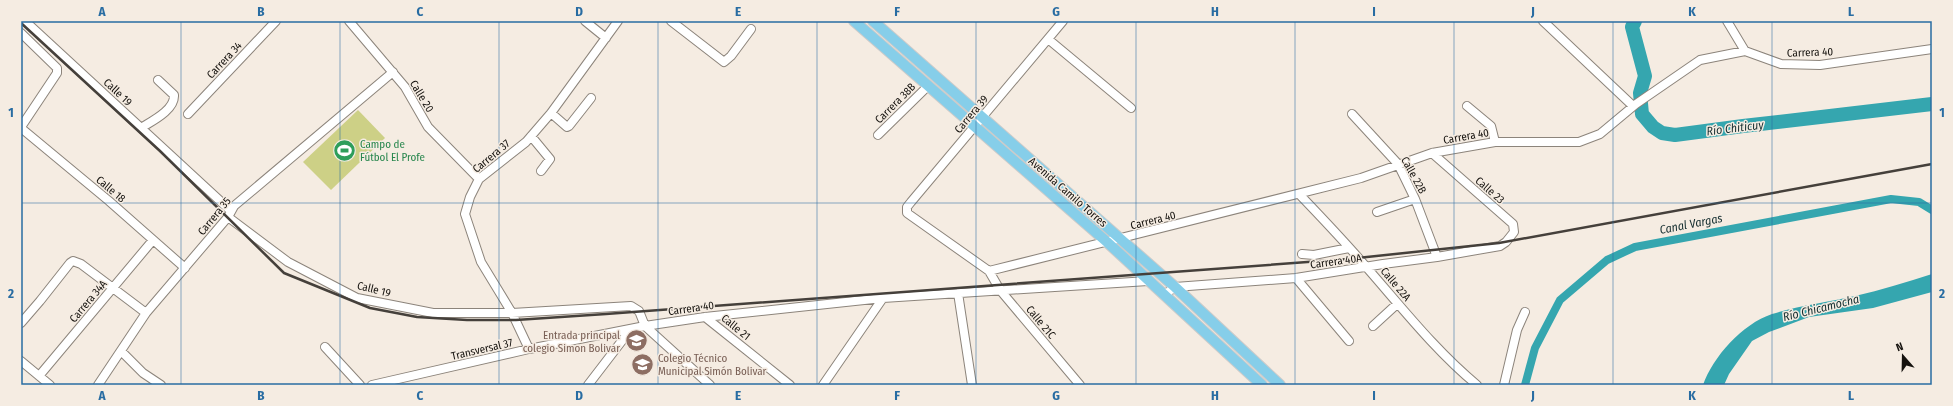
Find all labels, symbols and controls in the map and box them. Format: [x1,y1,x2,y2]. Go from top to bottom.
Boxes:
text: A [97,4,106,19]
text: B [257,4,265,19]
text: C [417,4,424,19]
text: D [575,4,583,19]
text: E [735,4,741,19]
text: F [894,4,900,19]
text: G [1052,4,1060,19]
text: H [1211,4,1219,19]
text: I [1372,4,1376,19]
text: J [1530,4,1535,19]
text: K [1688,4,1696,19]
text: L [1848,4,1854,19]
street label: Carrera 34 [204,39,245,81]
street label: Carrera 40 [1787,45,1834,60]
street label: Calle 19 [101,76,135,109]
street label: Calle 20 [407,78,436,115]
street label: Carrera 38B [873,81,918,126]
street label: Carrera 39 [952,93,991,136]
text: 1 [8,105,14,120]
text: 1 [1939,105,1945,120]
water label: Río Chiticuy [1706,117,1765,138]
street label: Carrera 40 [1442,126,1490,147]
sports icon: Campo de Fútbol El Profe [331,137,357,163]
street label: Carrera 37 [470,137,513,176]
place label: Campo de Fútbol El Profe [360,138,425,164]
street label: Calle 22B [1398,154,1429,196]
street label: Avenida Camilo Torres [1026,155,1110,230]
street label: Calle 18 [93,173,128,206]
street label: Calle 23 [1472,174,1507,207]
street label: Carrera 35 [195,195,234,238]
street label: Carrera 40 [1129,209,1177,232]
water label: Canal Vargas [1658,211,1724,237]
street label: Carrera 40A [1309,251,1363,272]
street label: Calle 22A [1378,265,1414,304]
street label: Carrera 34A [67,277,110,325]
street label: Calle 19 [356,279,392,300]
text: 2 [7,286,14,301]
text: 2 [1938,286,1945,301]
water label: Río Chicamocha [1781,292,1861,324]
street label: Carrera 40 [667,299,715,318]
street label: Calle 21C [1023,303,1058,342]
street label: Calle 21 [719,312,753,343]
school or university icon: Entrada principal colegio Simon Bolivar [623,328,649,354]
place label: Entrada principal colegio Simon Bolivar [523,329,620,355]
street label: Transversal 37 [450,336,515,363]
north arrow [1883,336,1923,376]
text: N [1894,340,1905,354]
school or university icon: Colegio Técnico Municipal Simón Bolivar [629,351,655,377]
place label: Colegio Técnico Municipal Simón Bolivar [658,352,767,378]
text: A [97,388,106,403]
text: B [257,388,265,403]
text: C [417,388,424,403]
text: D [575,388,583,403]
text: E [735,388,741,403]
text: F [894,388,900,403]
text: G [1052,388,1060,403]
text: H [1211,388,1219,403]
text: I [1372,388,1376,403]
text: J [1530,388,1535,403]
text: K [1688,388,1696,403]
text: L [1848,388,1854,403]

